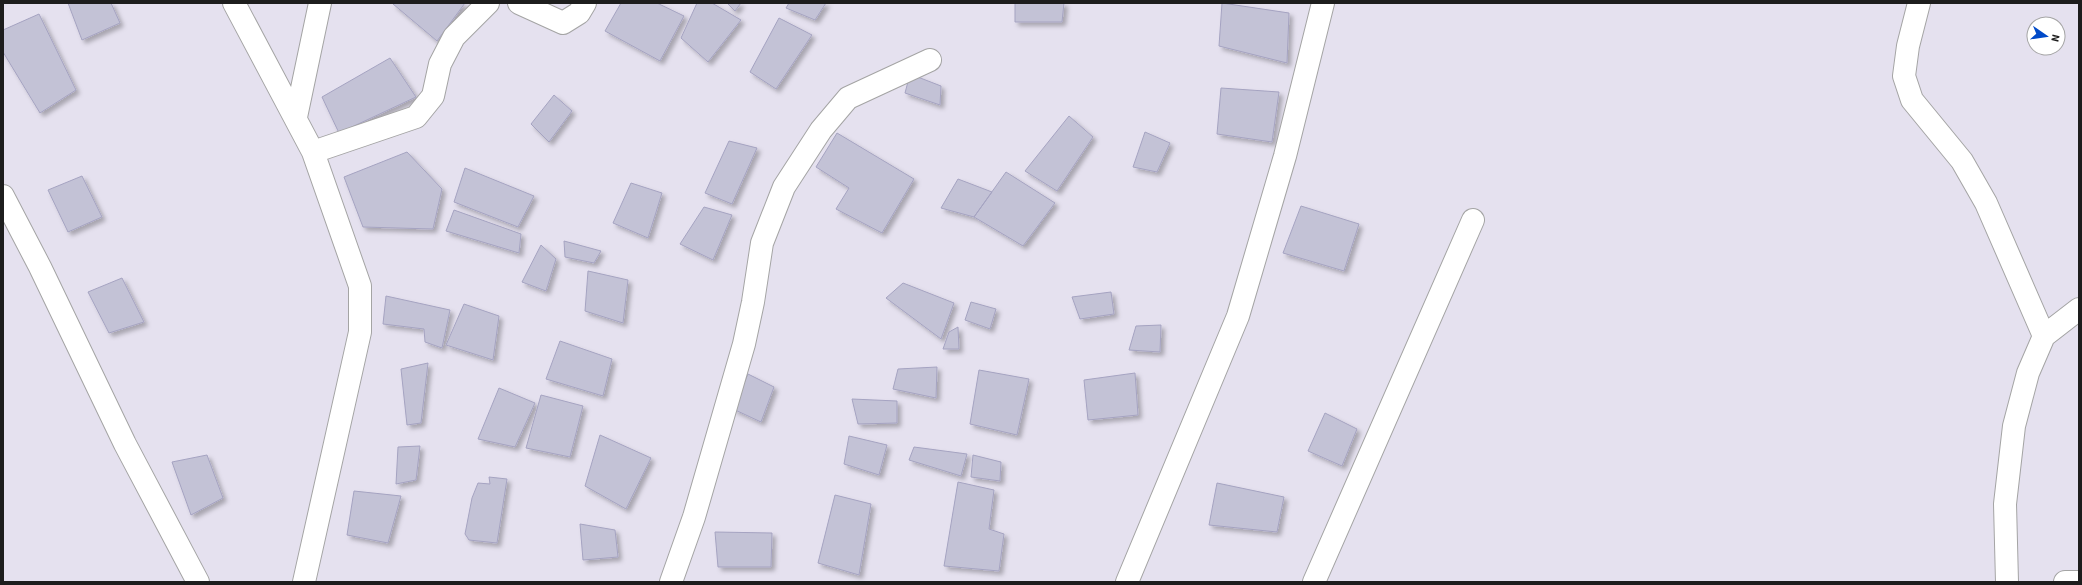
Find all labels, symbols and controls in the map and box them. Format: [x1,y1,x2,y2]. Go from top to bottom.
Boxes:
north arrow [2026,16,2066,56]
text: N [2047,33,2063,43]

